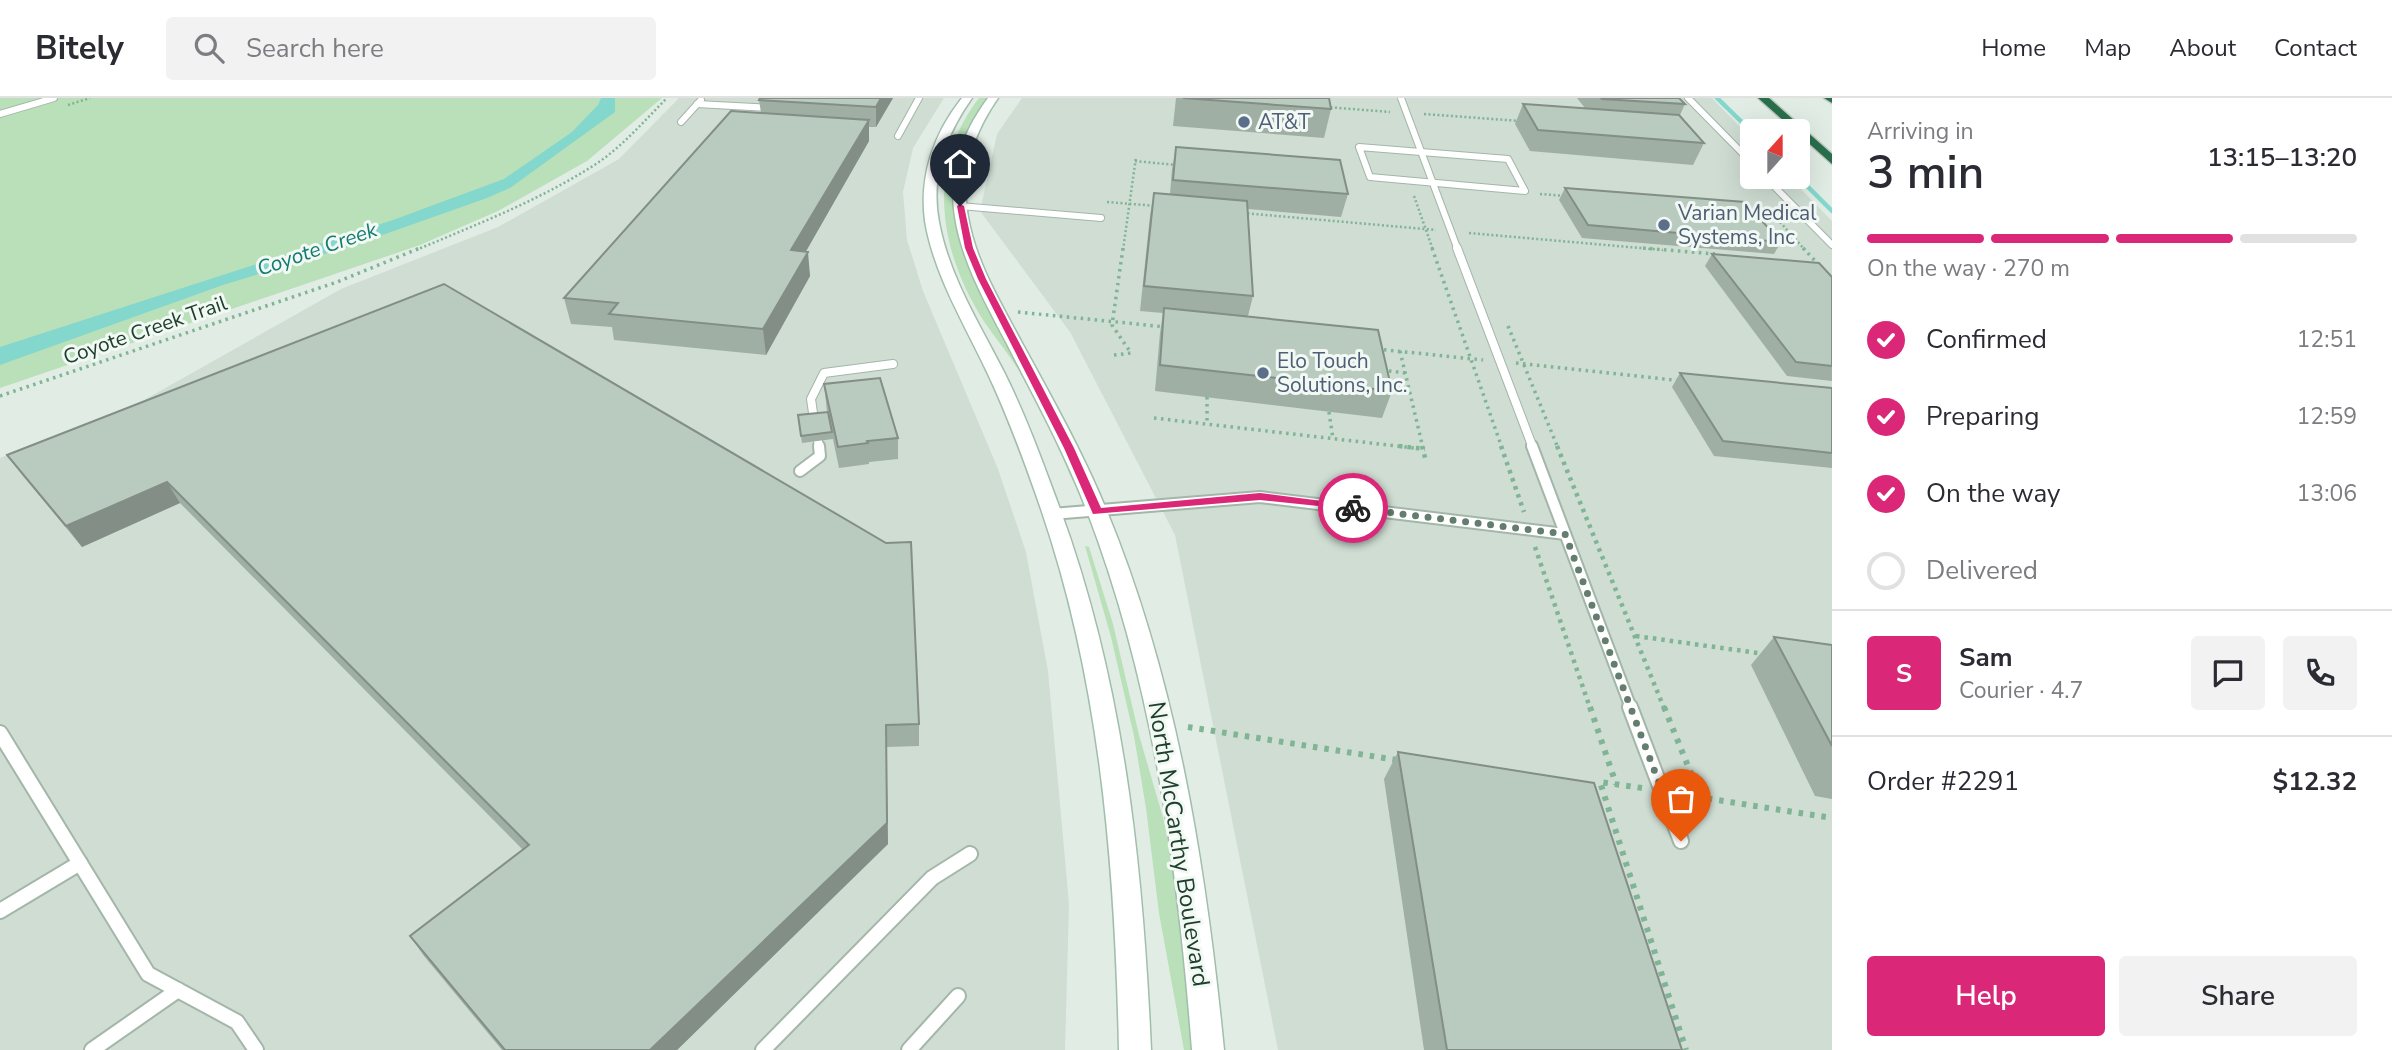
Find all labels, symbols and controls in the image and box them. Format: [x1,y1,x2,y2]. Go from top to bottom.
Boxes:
search box [166,17,656,80]
text: Bitely [35,26,124,71]
icon: search [190,29,228,67]
text: Search here [246,31,384,66]
text: Home [1981,32,2046,64]
text: Map [2084,32,2131,64]
text: About [2169,32,2236,64]
text: Contact [2274,32,2357,64]
place label: AT&T [1258,108,1311,136]
marker: AT&T [1236,114,1252,130]
text: Arriving in [1867,116,1974,147]
north arrow [1740,119,1810,189]
map controls [1740,119,1810,189]
pin [930,134,990,206]
text: 13:15–13:20 [2207,140,2357,175]
text: 3 min [1867,141,1984,204]
icon: home [941,145,979,183]
place label: Varian Medical Systems, Inc [1677,199,1817,251]
water label: Coyote Creek [253,215,381,283]
marker: Varian Medical Systems, Inc [1656,217,1672,233]
text: On the way · 270 m [1867,253,2070,284]
street label: Coyote Creek Trail [59,289,231,371]
icon: check [1867,321,1905,359]
text: Confirmed [1926,322,2047,357]
text: 12:51 [2297,324,2357,355]
place label: Elo Touch Solutions, Inc. [1277,347,1408,399]
marker: Elo Touch Solutions, Inc. [1255,365,1271,381]
icon: check [1867,398,1905,436]
text: Preparing [1926,399,2039,434]
text: 12:59 [2297,401,2357,432]
courier [1318,473,1388,543]
icon: check [1867,475,1905,513]
text: On the way [1926,476,2060,511]
text: 13:06 [2297,478,2357,509]
icon: bike [1334,489,1372,527]
text: Delivered [1926,553,2038,588]
button: chat [2191,636,2265,710]
button: phone [2283,636,2357,710]
text: Sam [1959,640,2012,675]
text: S [1896,656,1912,691]
text: Courier · 4.7 [1959,675,2083,706]
street label: North McCarthy Boulevard [1141,699,1217,989]
text: Order #2291 [1867,764,2019,799]
text: $12.32 [2273,764,2357,799]
pin [1651,769,1711,841]
icon: bag [1662,780,1700,818]
button: Help [1867,956,2105,1036]
button: Share [2119,956,2357,1036]

